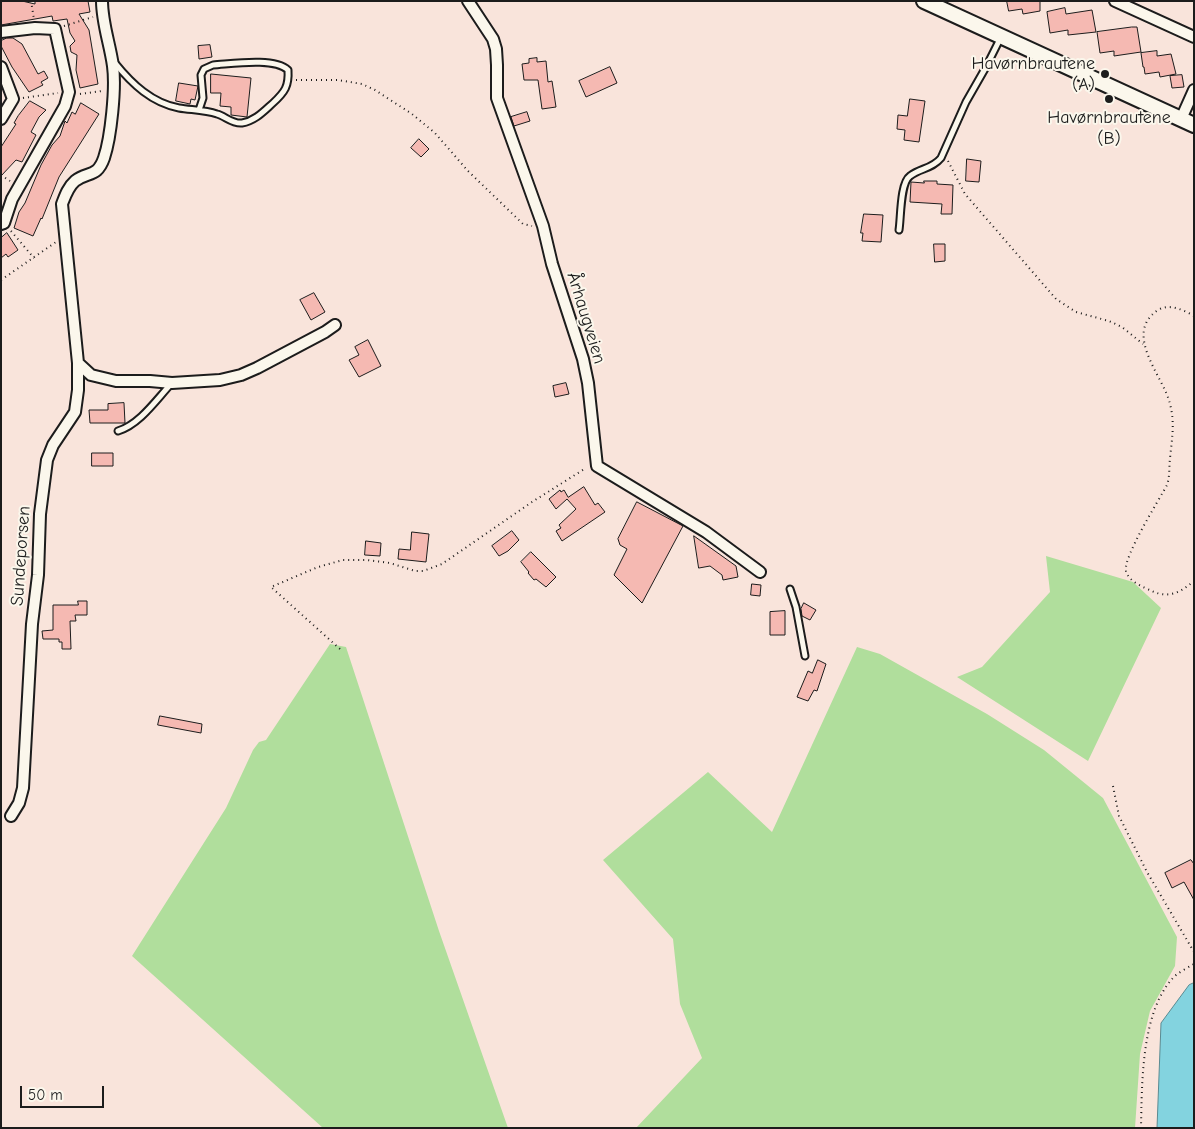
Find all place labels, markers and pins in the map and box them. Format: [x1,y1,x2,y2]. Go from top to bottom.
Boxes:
place label: Havørnbrautene (A) [971,53,1095,96]
marker: Havørnbrautene (A) [1099,68,1111,80]
marker: Havørnbrautene (B) [1103,93,1115,105]
place label: Havørnbrautene (B) [1047,107,1171,150]

